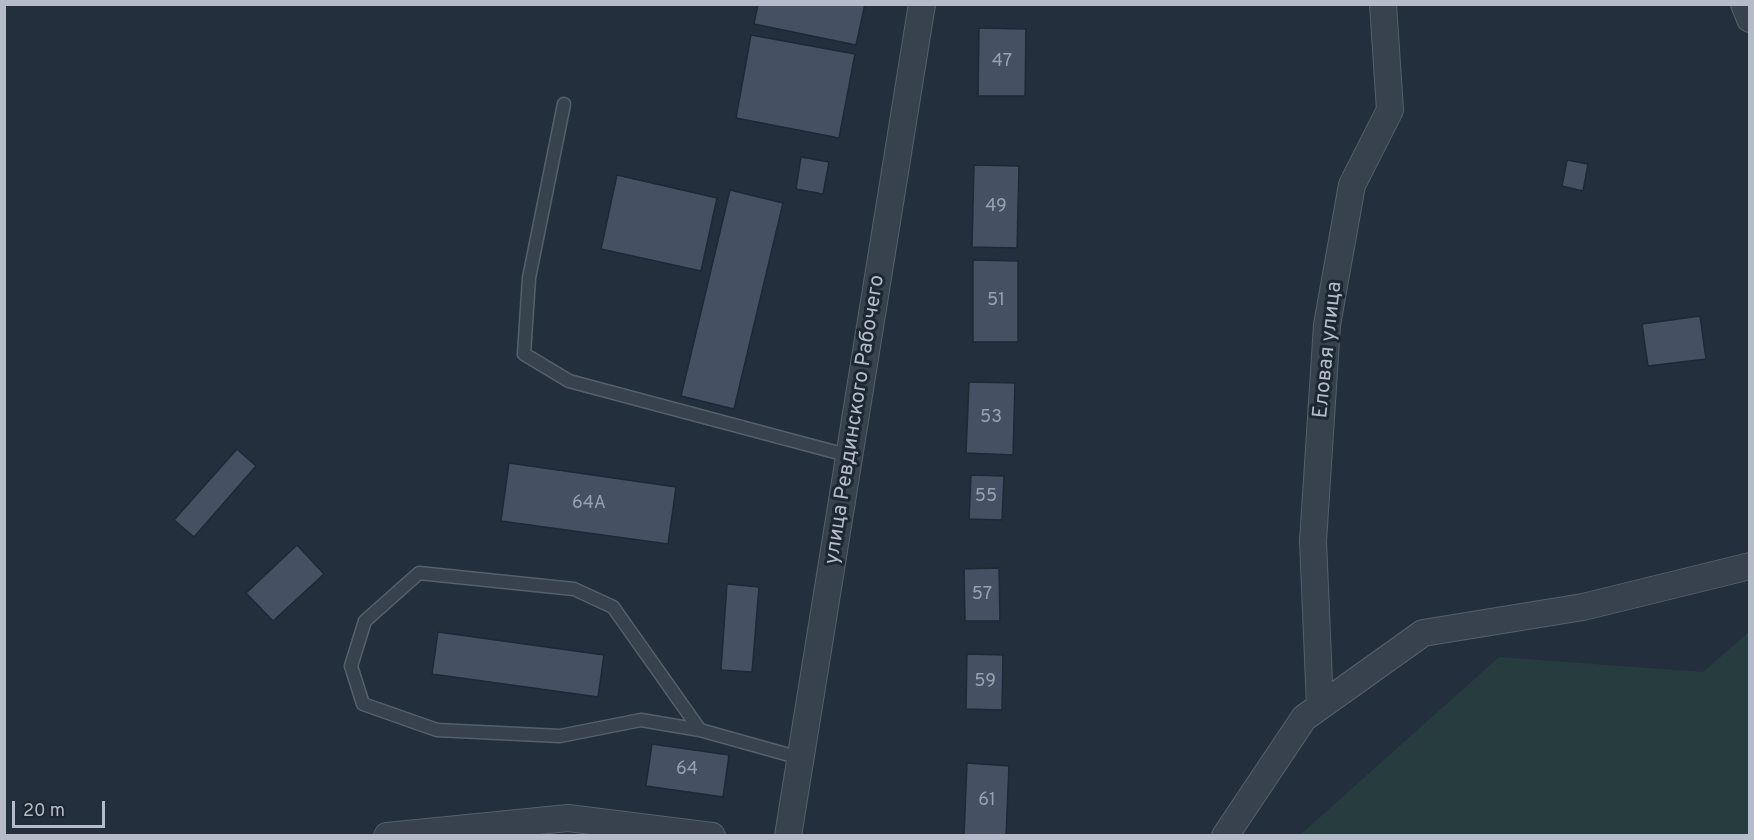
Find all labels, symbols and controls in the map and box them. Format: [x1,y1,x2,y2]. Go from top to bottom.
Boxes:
house number: 47 [992,51,1012,73]
house number: 49 [985,196,1007,218]
street label: улица Ревдинского Рабочего [821,273,891,567]
street label: Еловая улица [1309,280,1349,420]
house number: 51 [987,290,1005,312]
house number: 53 [980,407,1002,429]
house number: 55 [975,486,997,508]
house number: 64А [572,493,606,515]
house number: 57 [972,584,992,606]
house number: 59 [974,671,996,693]
house number: 64 [676,759,698,781]
scale bar [15,789,108,827]
house number: 61 [978,790,996,812]
text: 20 m [23,800,65,823]

